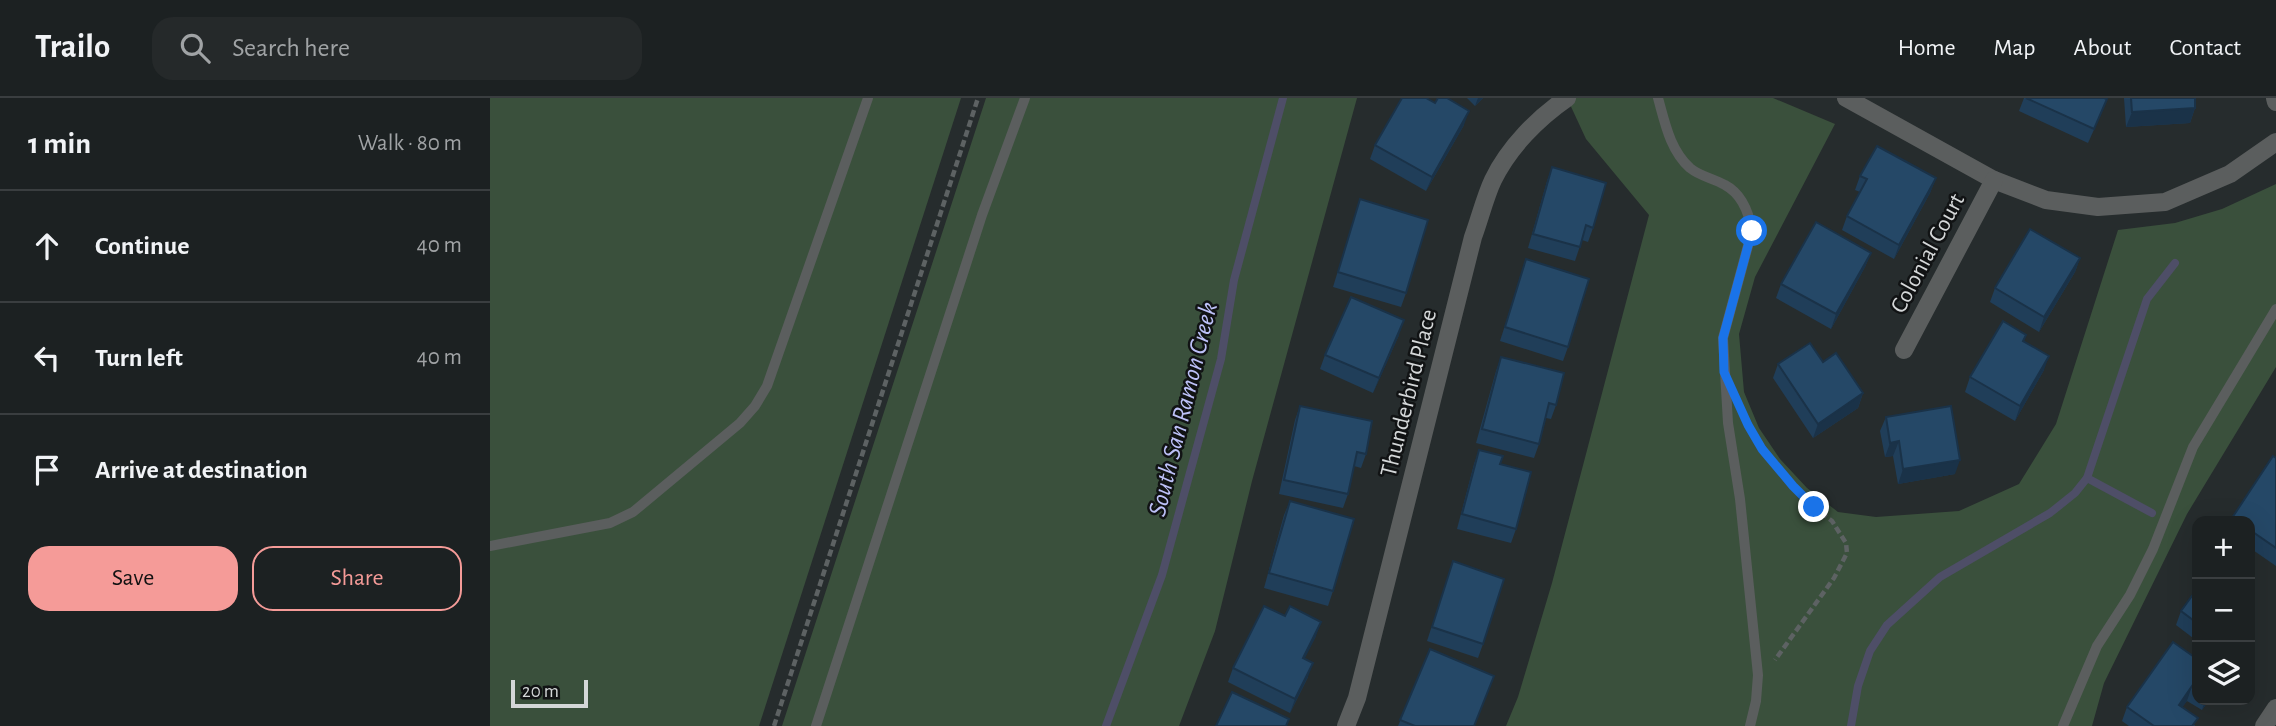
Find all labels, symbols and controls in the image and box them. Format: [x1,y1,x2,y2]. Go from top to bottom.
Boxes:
search box [152,17,642,80]
icon: search [176,29,214,67]
text: Trailo [35,31,110,64]
text: Search here [232,35,350,61]
text: Home [1898,36,1956,60]
text: Map [1994,36,2036,60]
text: About [2074,36,2131,60]
text: Contact [2169,36,2241,60]
text: 1 min [28,129,91,159]
text: Walk · 80 m [358,132,462,155]
street label: Colonial Court [1886,189,1970,317]
route start [1736,215,1767,246]
icon: ahead [28,227,66,265]
text: Continue [95,233,190,259]
text: 40 m [417,234,462,257]
water label: South San Ramon Creek [1144,300,1222,519]
street label: Thunderbird Place [1377,307,1441,479]
icon: left [28,339,66,377]
text: Turn left [95,345,183,371]
text: 40 m [417,346,462,369]
icon: arrive [28,451,66,489]
text: Arrive at destination [95,457,308,483]
route end [1798,491,1829,522]
map controls [2192,516,2255,705]
button: + [2192,516,2255,579]
button: Save [28,546,238,611]
button: Share [252,546,462,611]
button: − [2192,579,2255,642]
button: layers [2192,642,2255,705]
scale bar [511,677,588,709]
text: 20 m [522,682,559,701]

